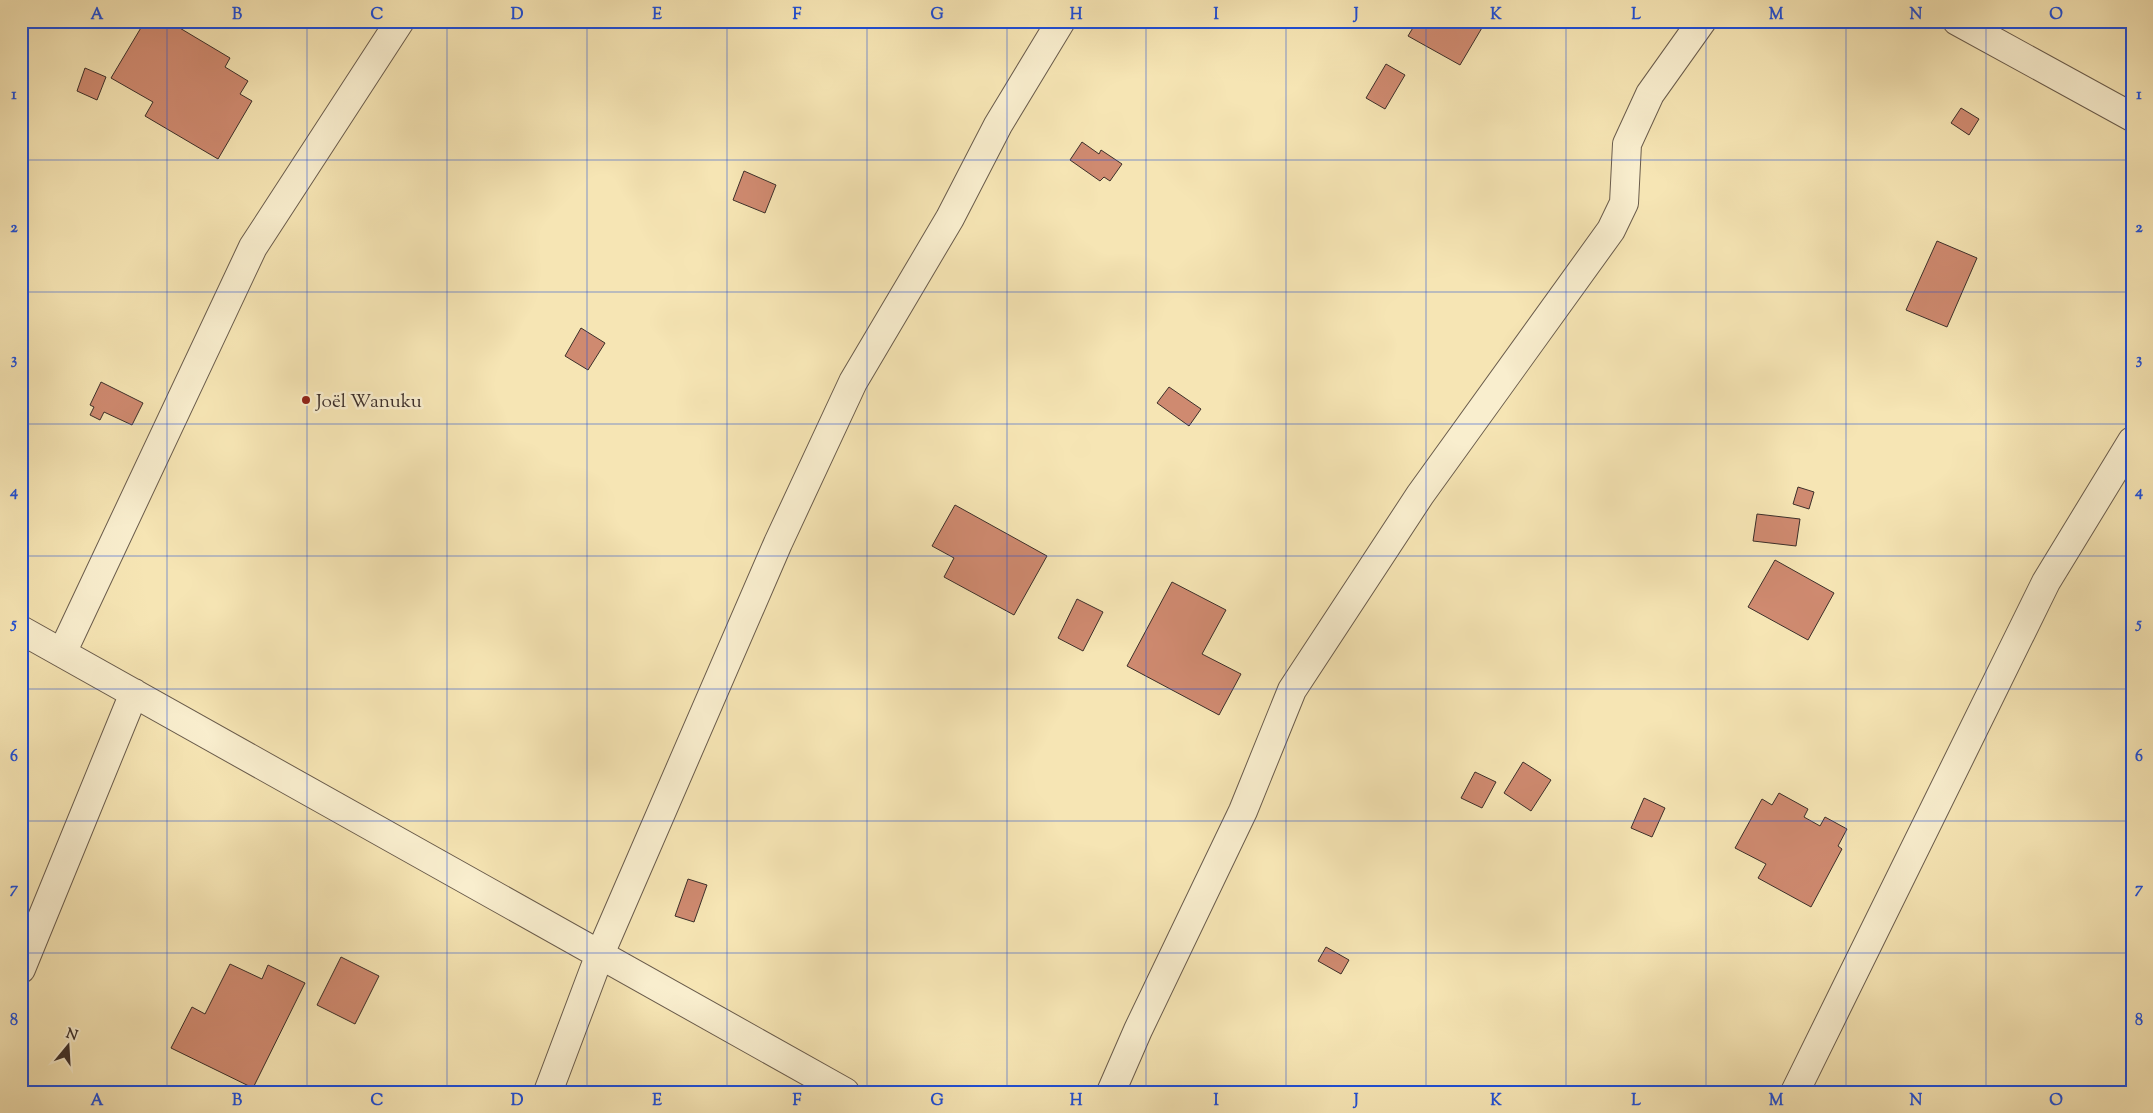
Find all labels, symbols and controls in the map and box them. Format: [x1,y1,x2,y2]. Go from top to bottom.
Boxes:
text: A [91,4,104,27]
text: B [232,4,242,27]
text: C [371,4,384,27]
text: D [511,4,524,27]
text: E [652,4,662,27]
text: F [793,4,802,27]
text: G [930,4,944,27]
text: H [1070,4,1083,27]
text: I [1213,4,1219,27]
text: J [1352,4,1359,27]
text: K [1490,4,1502,27]
text: L [1631,4,1641,27]
text: M [1769,4,1784,27]
text: N [1910,4,1923,27]
text: O [2049,4,2063,27]
text: 1 [11,84,17,107]
text: 1 [2136,84,2142,107]
text: 2 [10,217,18,240]
text: 2 [2135,217,2143,240]
text: 3 [11,349,18,372]
text: 3 [2136,349,2143,372]
place label: Joël Wanuku [315,389,422,416]
marker: Joël Wanuku [300,394,312,406]
text: 4 [9,481,18,504]
text: 4 [2134,481,2143,504]
text: 5 [9,613,17,636]
text: 5 [2134,613,2142,636]
text: 6 [10,746,18,769]
text: 6 [2135,746,2143,769]
text: 7 [10,878,19,901]
text: 7 [2135,878,2144,901]
text: 8 [10,1010,18,1033]
text: 8 [2135,1010,2143,1033]
north arrow [42,1020,92,1070]
text: N [63,1024,80,1047]
text: A [91,1090,104,1113]
text: B [232,1090,242,1113]
text: C [371,1090,384,1113]
text: D [511,1090,524,1113]
text: E [652,1090,662,1113]
text: F [793,1090,802,1113]
text: G [930,1090,944,1113]
text: H [1070,1090,1083,1113]
text: I [1213,1090,1219,1113]
text: J [1352,1090,1359,1113]
text: K [1490,1090,1502,1113]
text: L [1631,1090,1641,1113]
text: M [1769,1090,1784,1113]
text: N [1910,1090,1923,1113]
text: O [2049,1090,2063,1113]

